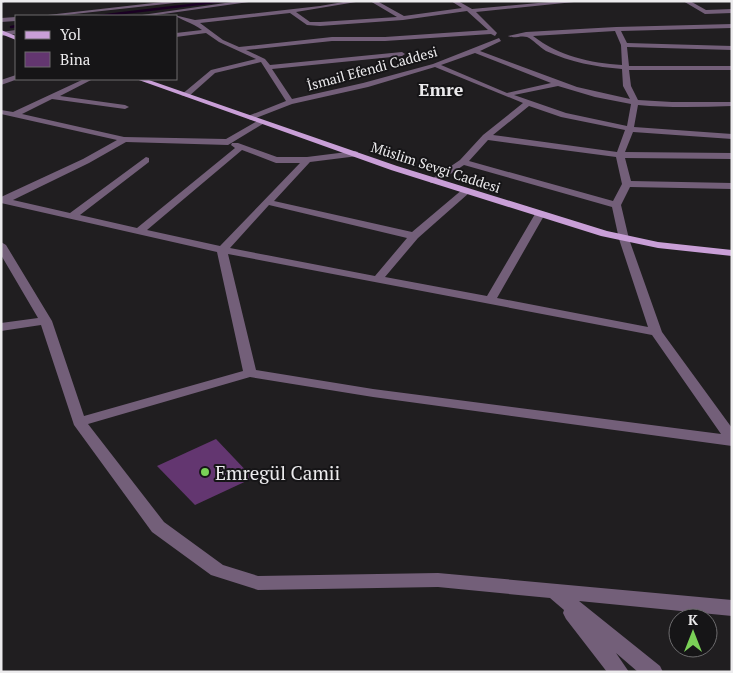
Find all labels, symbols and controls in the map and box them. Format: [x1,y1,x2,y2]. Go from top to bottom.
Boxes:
legend [15,15,178,80]
text: Yol [60,24,81,44]
street label: İsmail Efendi Caddesi [305,41,439,95]
text: Bina [60,49,91,69]
district label: Emre [419,77,464,101]
street label: Müslim Sevgi Caddesi [369,137,503,197]
place label: Emregül Camii [215,460,340,485]
marker: Emregül Camii [199,466,211,478]
north arrow [668,608,718,658]
text: K [688,610,698,629]

